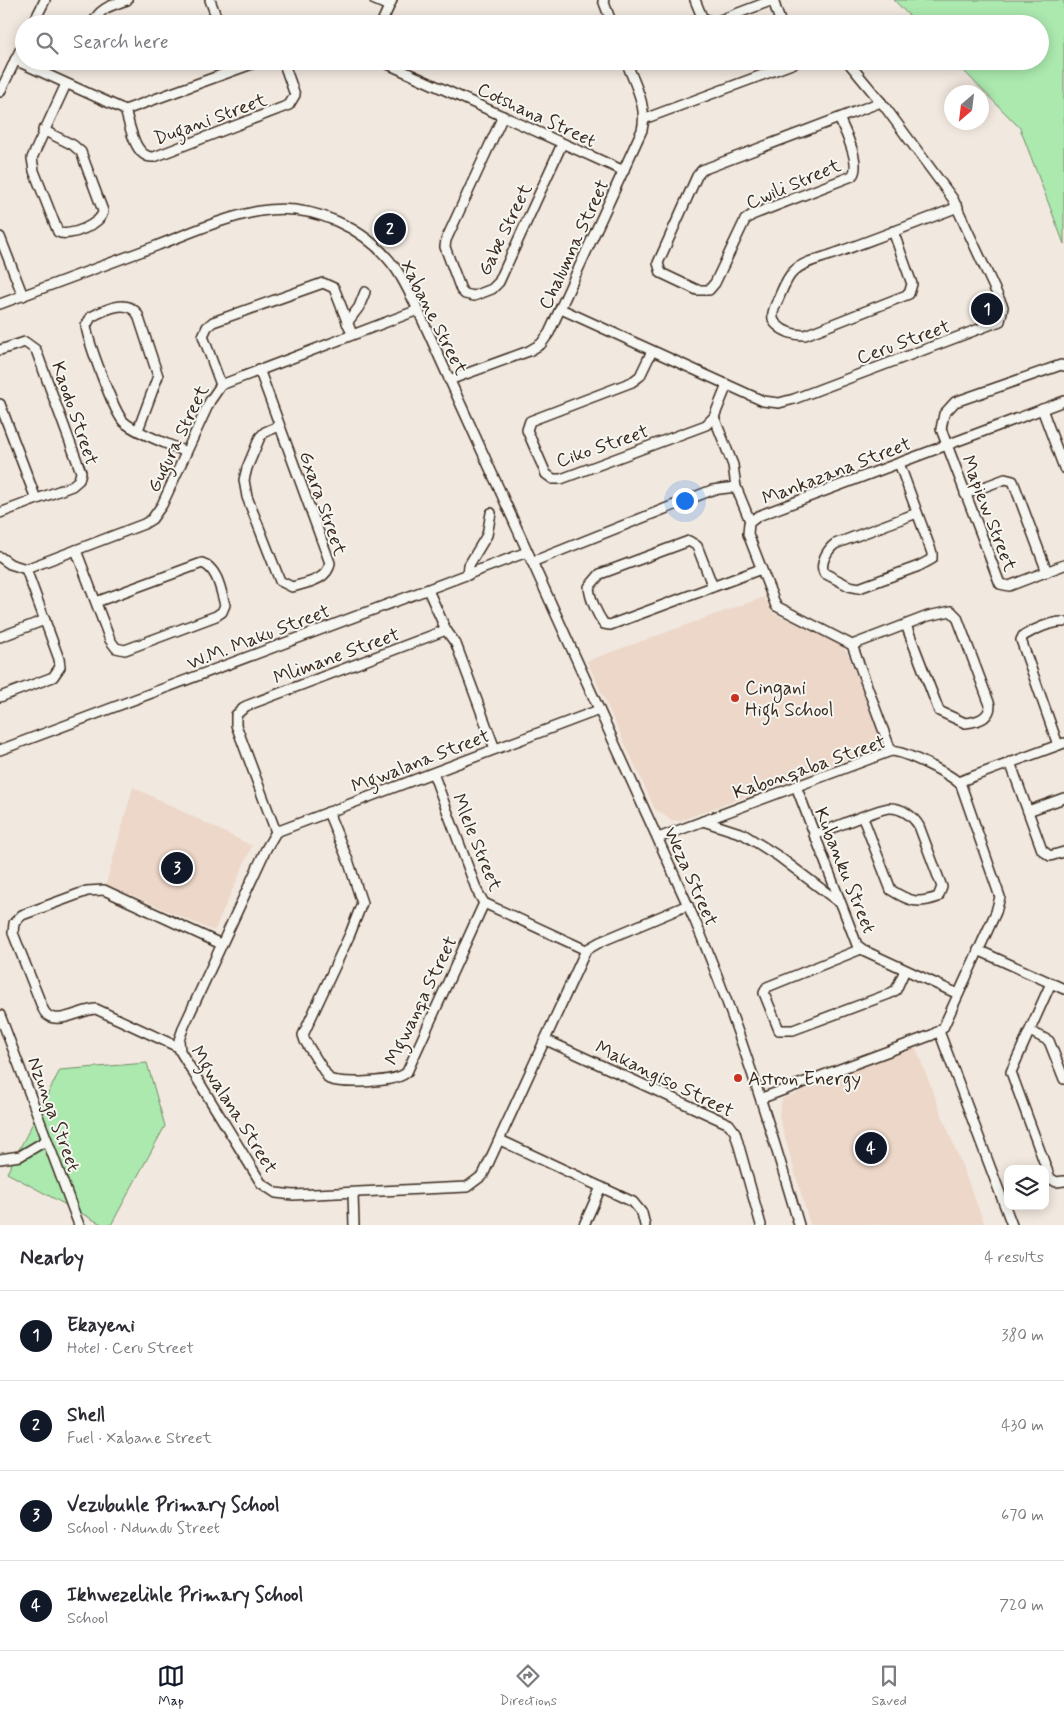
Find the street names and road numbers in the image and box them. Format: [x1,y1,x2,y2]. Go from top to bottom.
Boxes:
street label: Cotshana Street [473,77,600,154]
street label: Dugani Street [151,87,272,154]
street label: Cwili Street [742,153,845,216]
street label: Chalumna Street [533,176,615,314]
street label: Gabe Street [472,179,538,280]
street label: Xabane Street [394,256,473,379]
street label: Ceru Street [853,314,954,371]
street label: Kaodo Street [45,358,104,469]
street label: Gugura Street [142,381,218,498]
street label: Ciko Street [553,419,652,474]
street label: Mankazana Street [759,432,915,511]
street label: Gxara Street [293,448,352,559]
street label: Mapiew Street [955,452,1022,575]
street label: W.M. Maku Street [183,599,334,676]
street label: Mlimane Street [270,622,403,691]
street label: Mgwalana Street [348,724,494,802]
street label: Kabonqaba Street [730,730,889,805]
street label: Mlele Street [446,790,508,895]
street label: Kubanku Street [808,804,881,937]
street label: Weza Street [658,823,724,930]
street label: Mgwanqa Street [379,932,466,1071]
street label: Makangiso Street [591,1035,738,1125]
street label: Mgwalana Street [182,1041,283,1180]
street label: Nzunga Street [20,1054,86,1176]

